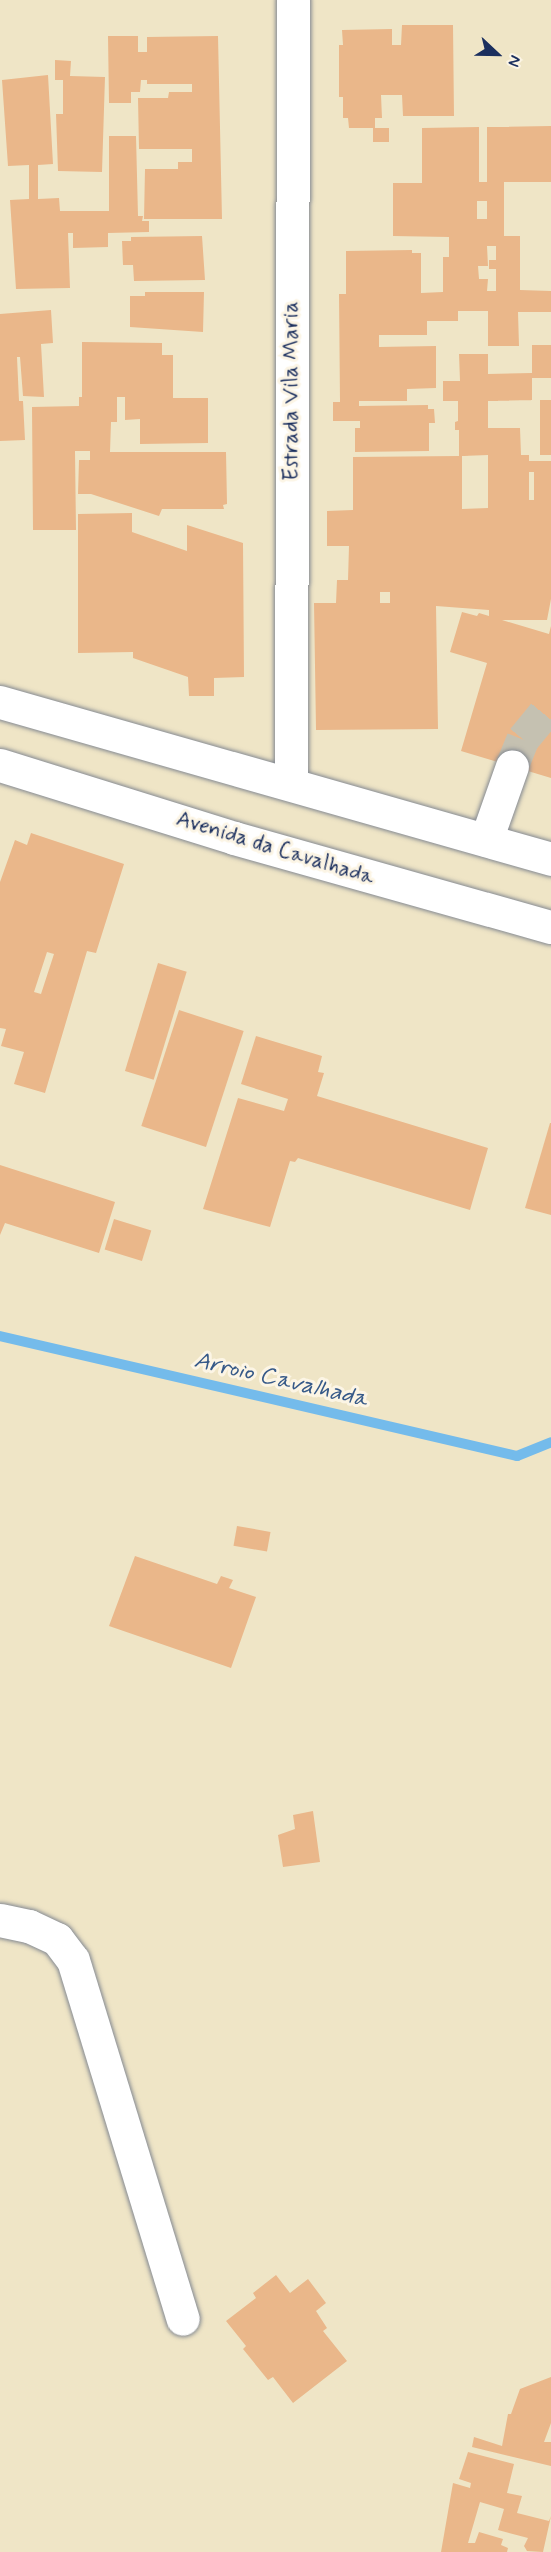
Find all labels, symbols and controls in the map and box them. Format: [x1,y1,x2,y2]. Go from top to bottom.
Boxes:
north arrow [467,24,527,84]
text: N [502,52,526,70]
street label: Estrada Vila Maria [279,303,305,479]
street label: Avenida da Cavalhada [173,806,377,892]
water label: Arroio Cavalhada [192,1346,370,1414]

